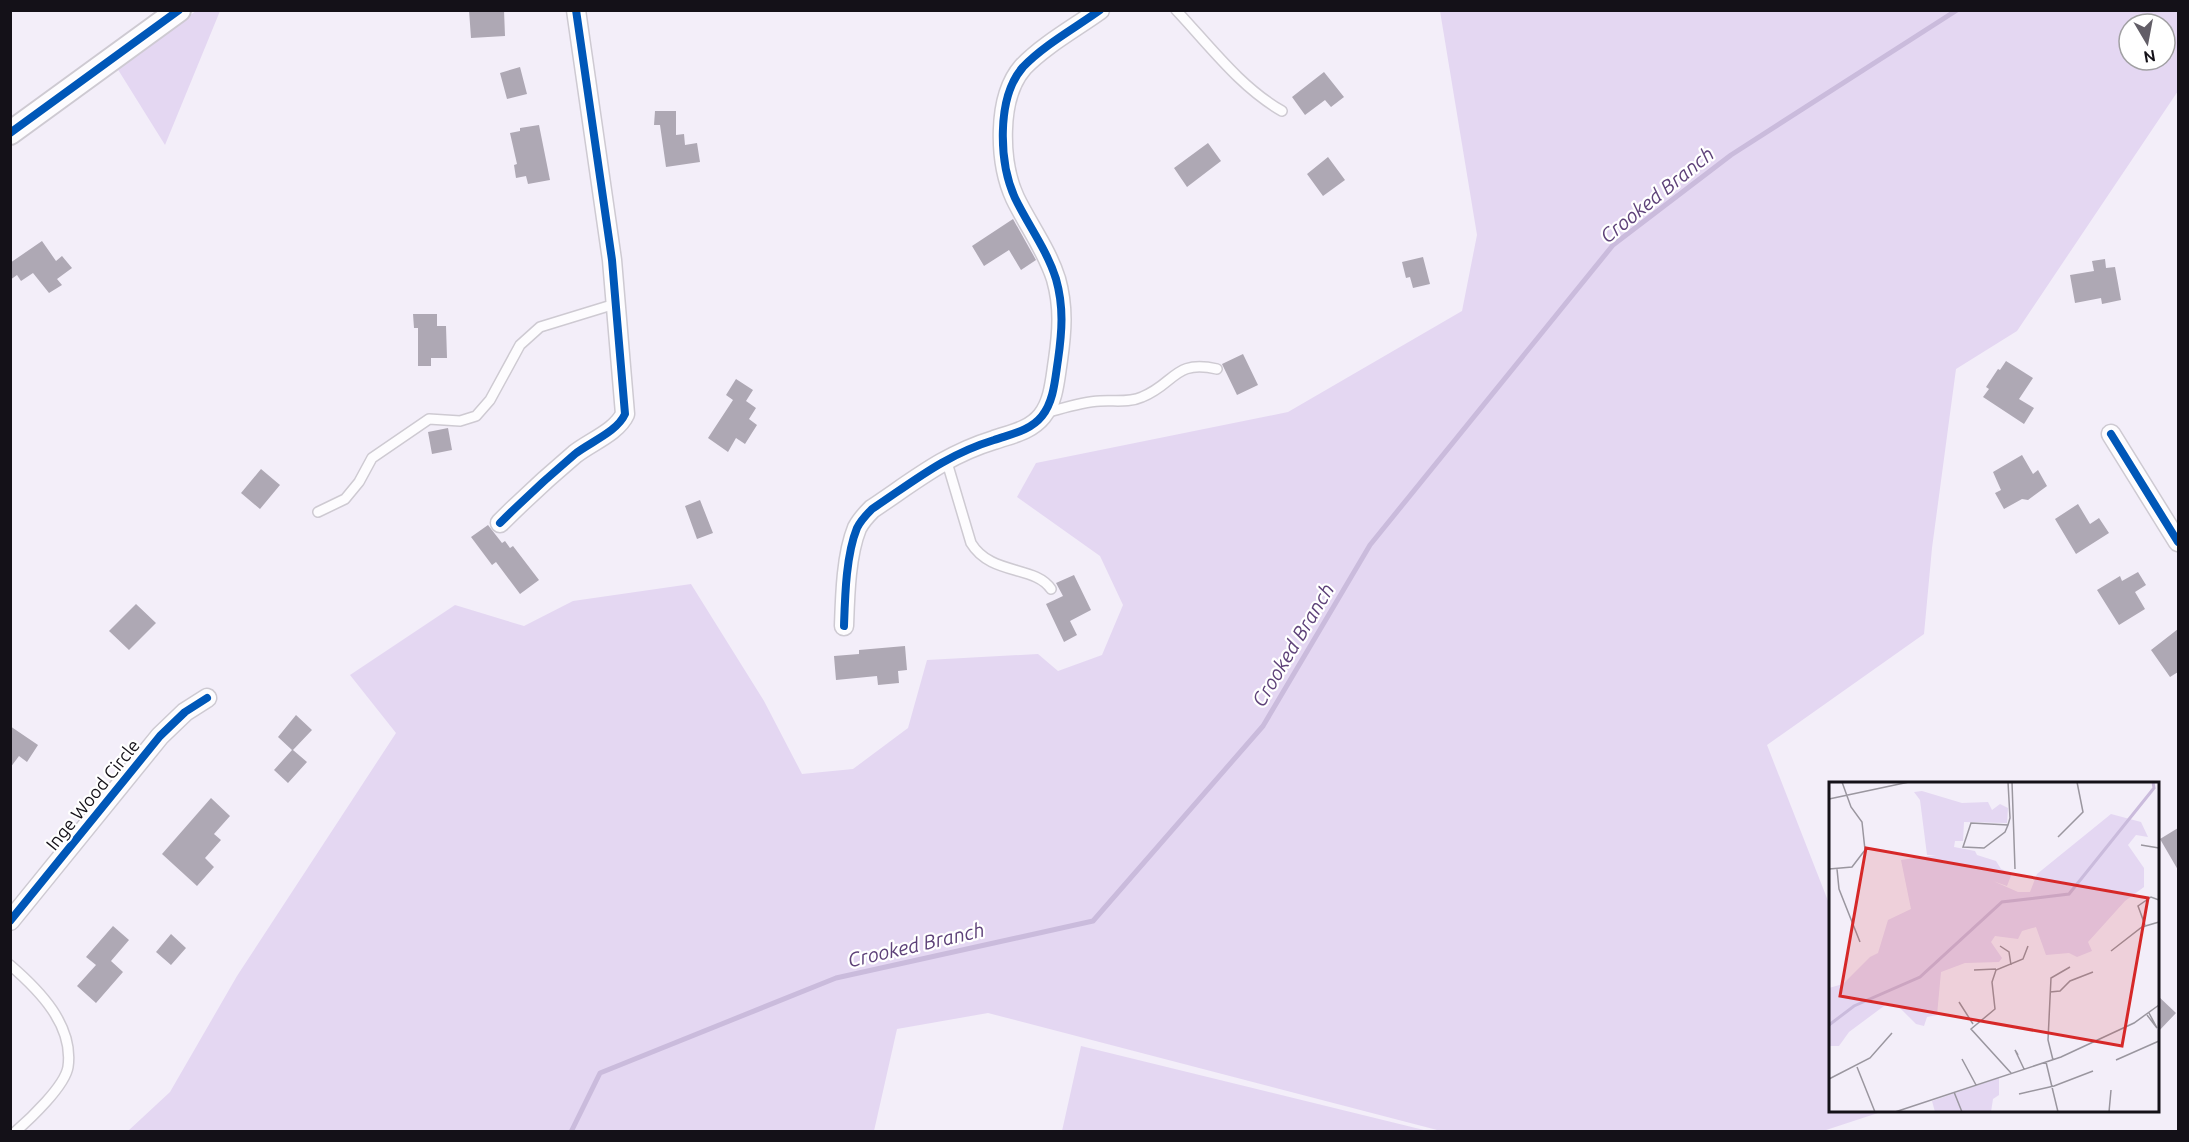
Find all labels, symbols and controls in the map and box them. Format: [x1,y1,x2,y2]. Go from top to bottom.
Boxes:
north arrow [2117,12,2177,72]
text: N [2142,47,2157,67]
water label: Crooked Branch [1595,142,1718,247]
water label: Crooked Branch [1247,579,1338,711]
street label: Inge Wood Circle [41,735,143,854]
inset map [1829,782,2159,1112]
water label: Crooked Branch [845,918,986,971]

